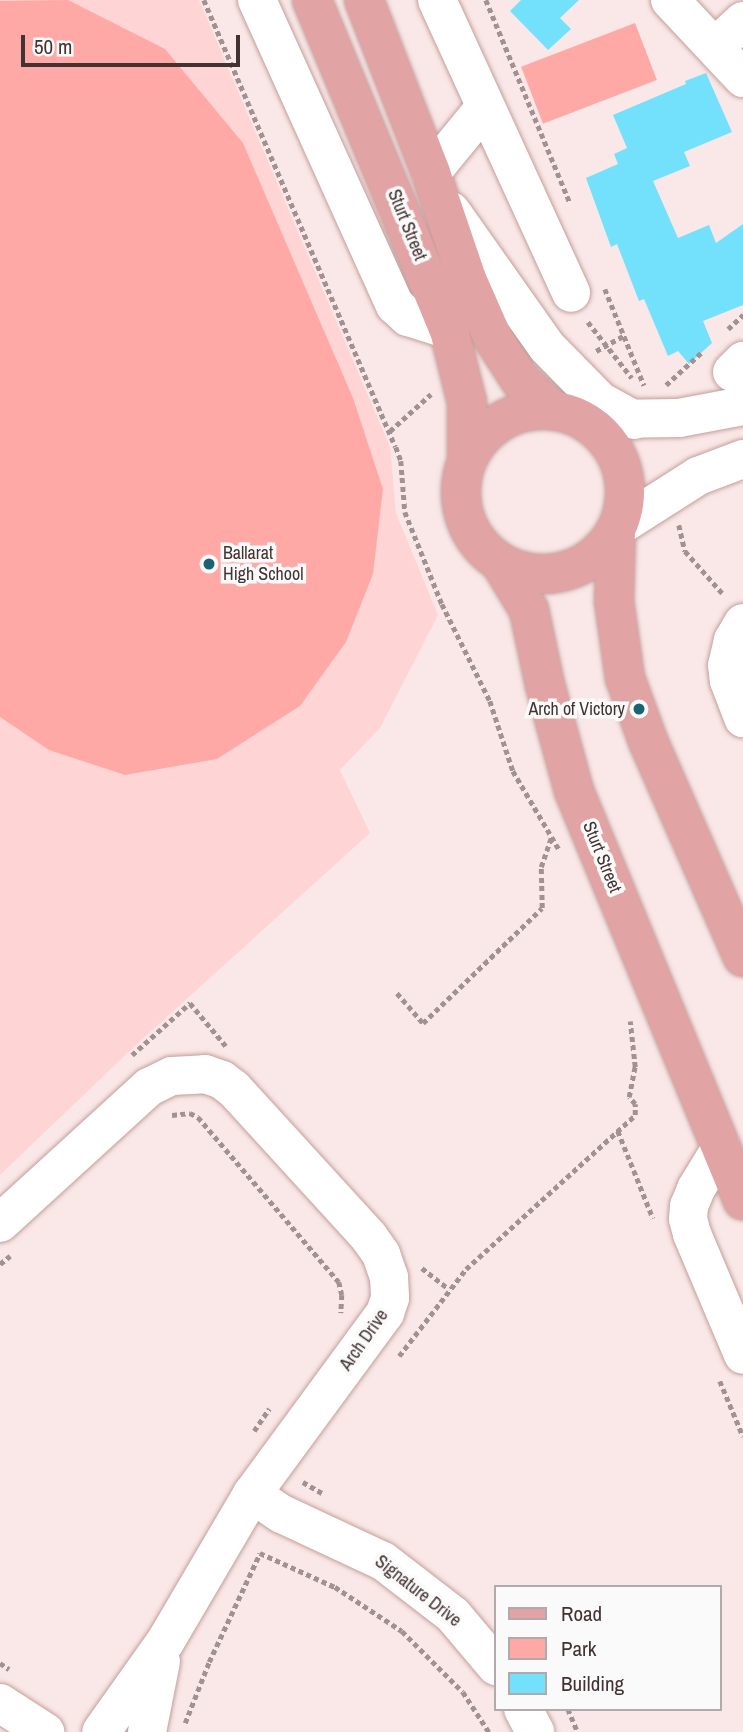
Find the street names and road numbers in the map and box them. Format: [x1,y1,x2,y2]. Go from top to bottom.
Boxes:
street label: Sturt Street [383,186,431,264]
street label: Sturt Street [578,818,626,896]
street label: Arch Drive [335,1305,393,1375]
street label: Signature Drive [371,1551,465,1631]

